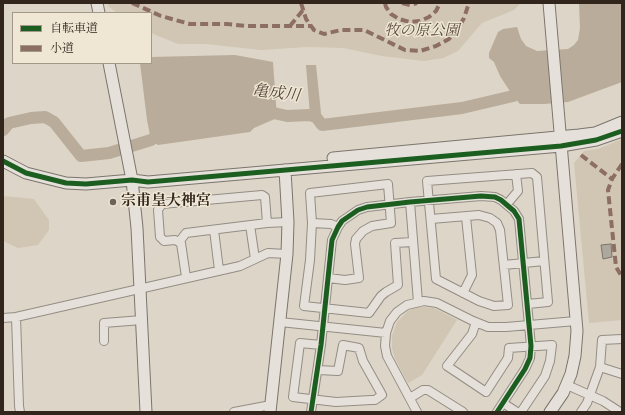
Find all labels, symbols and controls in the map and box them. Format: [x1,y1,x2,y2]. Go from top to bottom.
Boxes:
legend [12,12,152,64]
text: 自転車道 [50,20,98,38]
park label: 牧の原公園 [385,23,459,41]
text: 小道 [50,40,74,58]
water label: 亀成川 [251,83,301,107]
place label: 宗甫皇大神宮 [121,193,211,211]
marker: 宗甫皇大神宮 [108,197,118,207]

